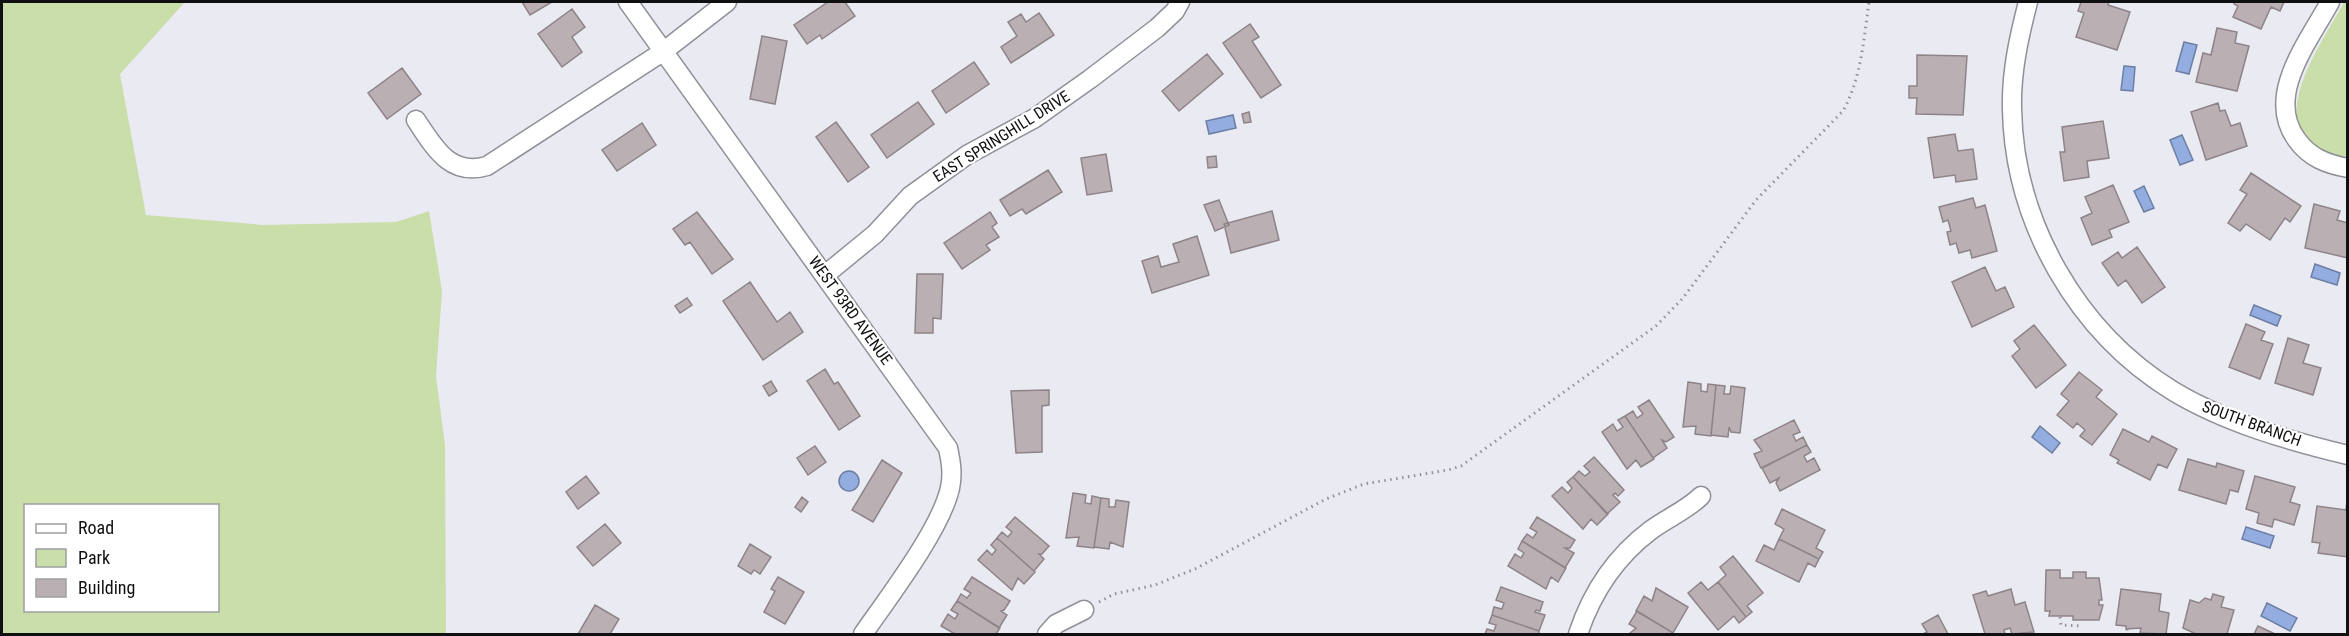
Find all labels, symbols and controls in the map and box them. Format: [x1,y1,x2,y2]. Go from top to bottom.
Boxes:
street label: EAST SPRINGHILL DRIVE [929,87,1073,186]
street label: WEST 93RD AVENUE [805,252,896,368]
street label: SOUTH BRANCH [2200,397,2304,450]
legend [24,504,219,612]
text: Road [78,517,114,538]
text: Park [78,547,110,568]
text: Building [78,577,135,598]

